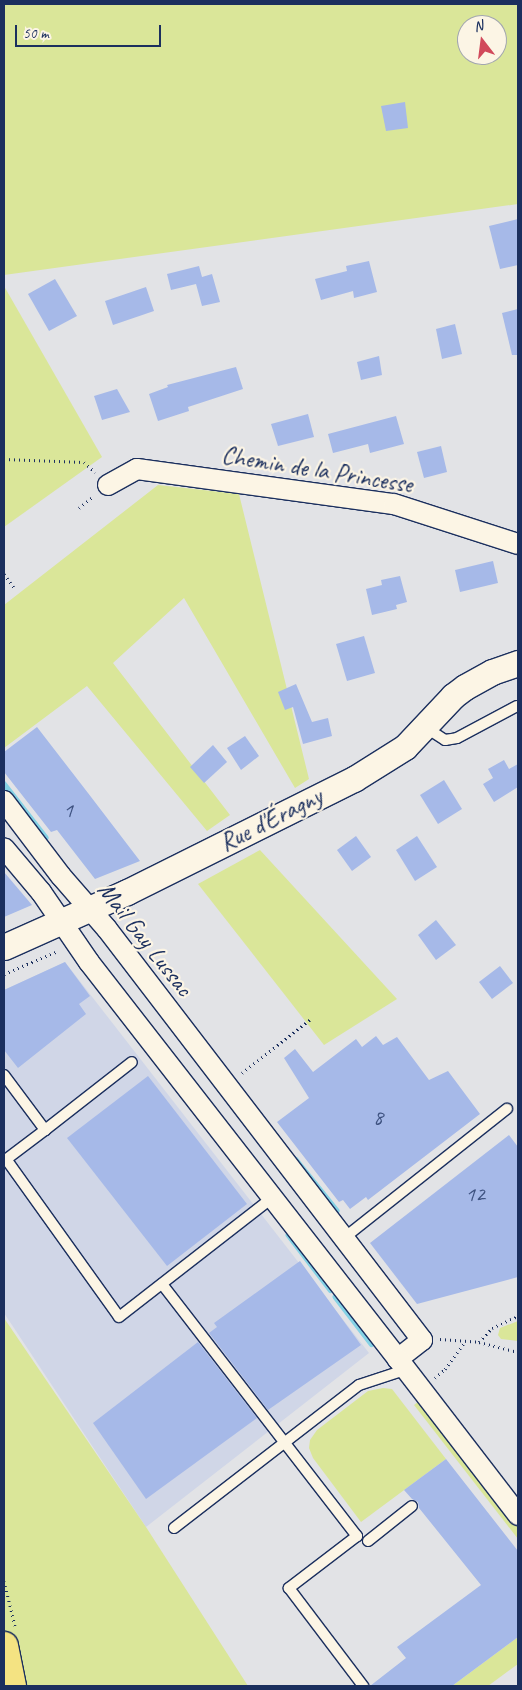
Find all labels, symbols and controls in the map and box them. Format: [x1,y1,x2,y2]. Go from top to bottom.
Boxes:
scale bar [18,15,164,47]
north arrow [457,15,507,65]
text: N [472,17,485,35]
text: 50 m [23,24,49,43]
street label: Chemin de la Princesse [219,440,415,500]
street label: Rue d'Éragny [215,781,327,859]
house number: 1 [63,798,73,824]
street label: Mail Gay Lussac [91,876,199,1002]
house number: 8 [373,1105,383,1131]
house number: 12 [465,1182,485,1208]

